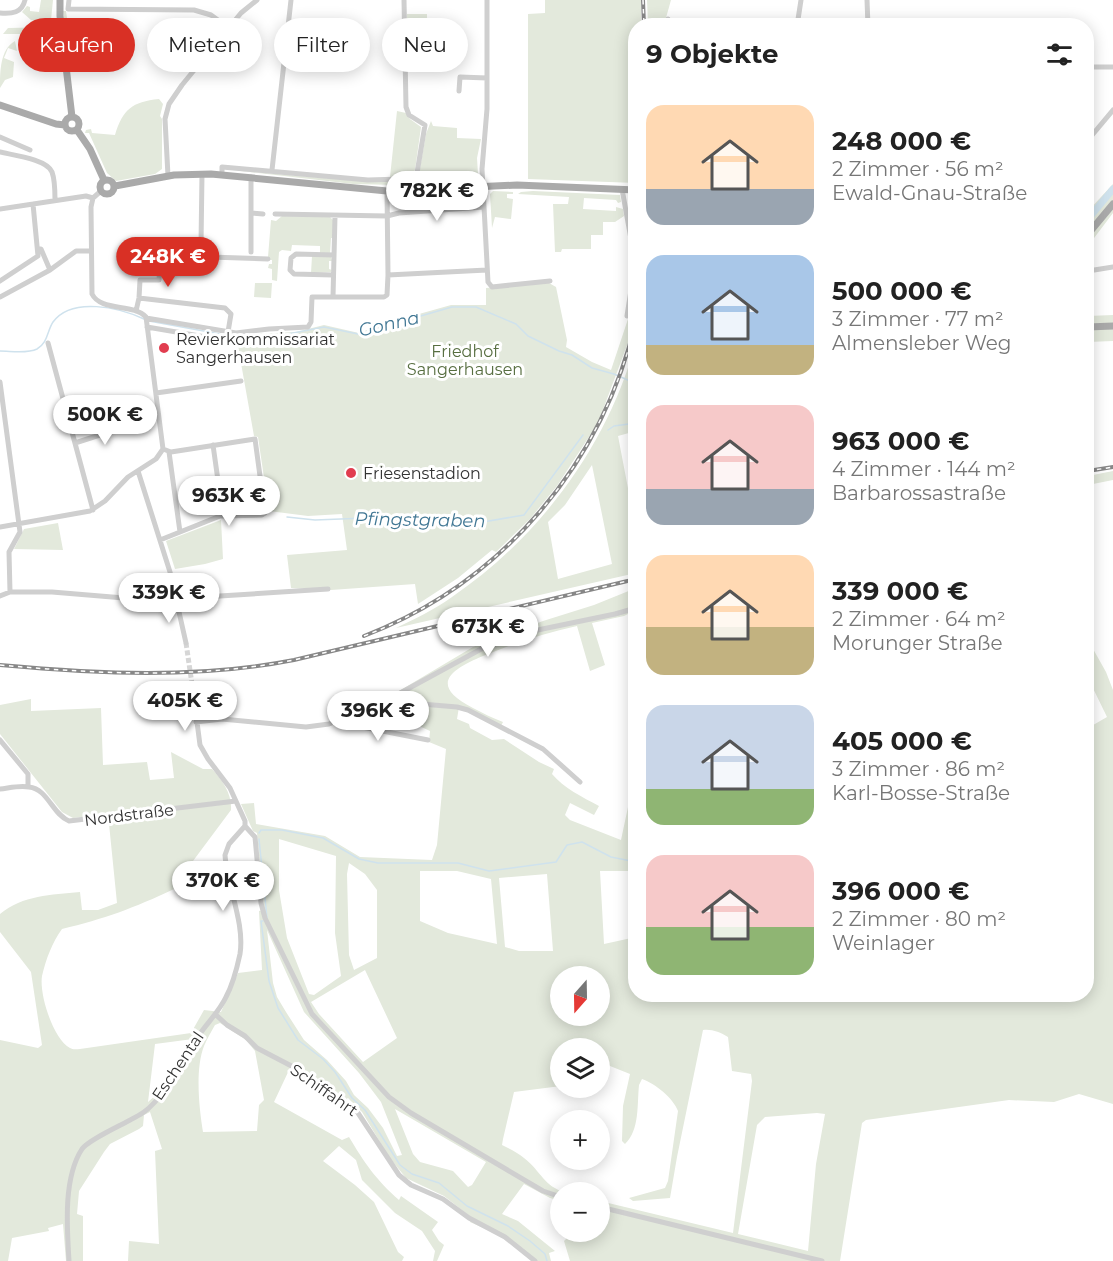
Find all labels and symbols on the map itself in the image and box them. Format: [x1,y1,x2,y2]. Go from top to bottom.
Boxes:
pin: 782K € [388,171,486,222]
pin: 248K € [119,237,217,288]
water label: Gonna [356,306,422,342]
place label: Revierkommissariat Sangerhausen [176,330,336,367]
marker: Revierkommissariat Sangerhausen [157,341,171,355]
park label: Friedhof Sangerhausen [407,342,523,379]
pin: 500K € [56,395,154,446]
place label: Friesenstadion [363,464,481,483]
marker: Friesenstadion [344,466,358,480]
pin: 963K € [180,476,278,527]
water label: Pfingstgraben [354,508,486,532]
pin: 339K € [120,573,218,624]
pin: 673K € [439,607,537,658]
pin: 405K € [136,681,234,732]
pin: 396K € [329,691,427,742]
street label: Nordstraße [83,800,175,830]
pin: 370K € [174,861,272,912]
north arrow [550,966,610,1026]
street label: Eschental [148,1028,208,1104]
street label: Schiffahrt [287,1060,362,1120]

